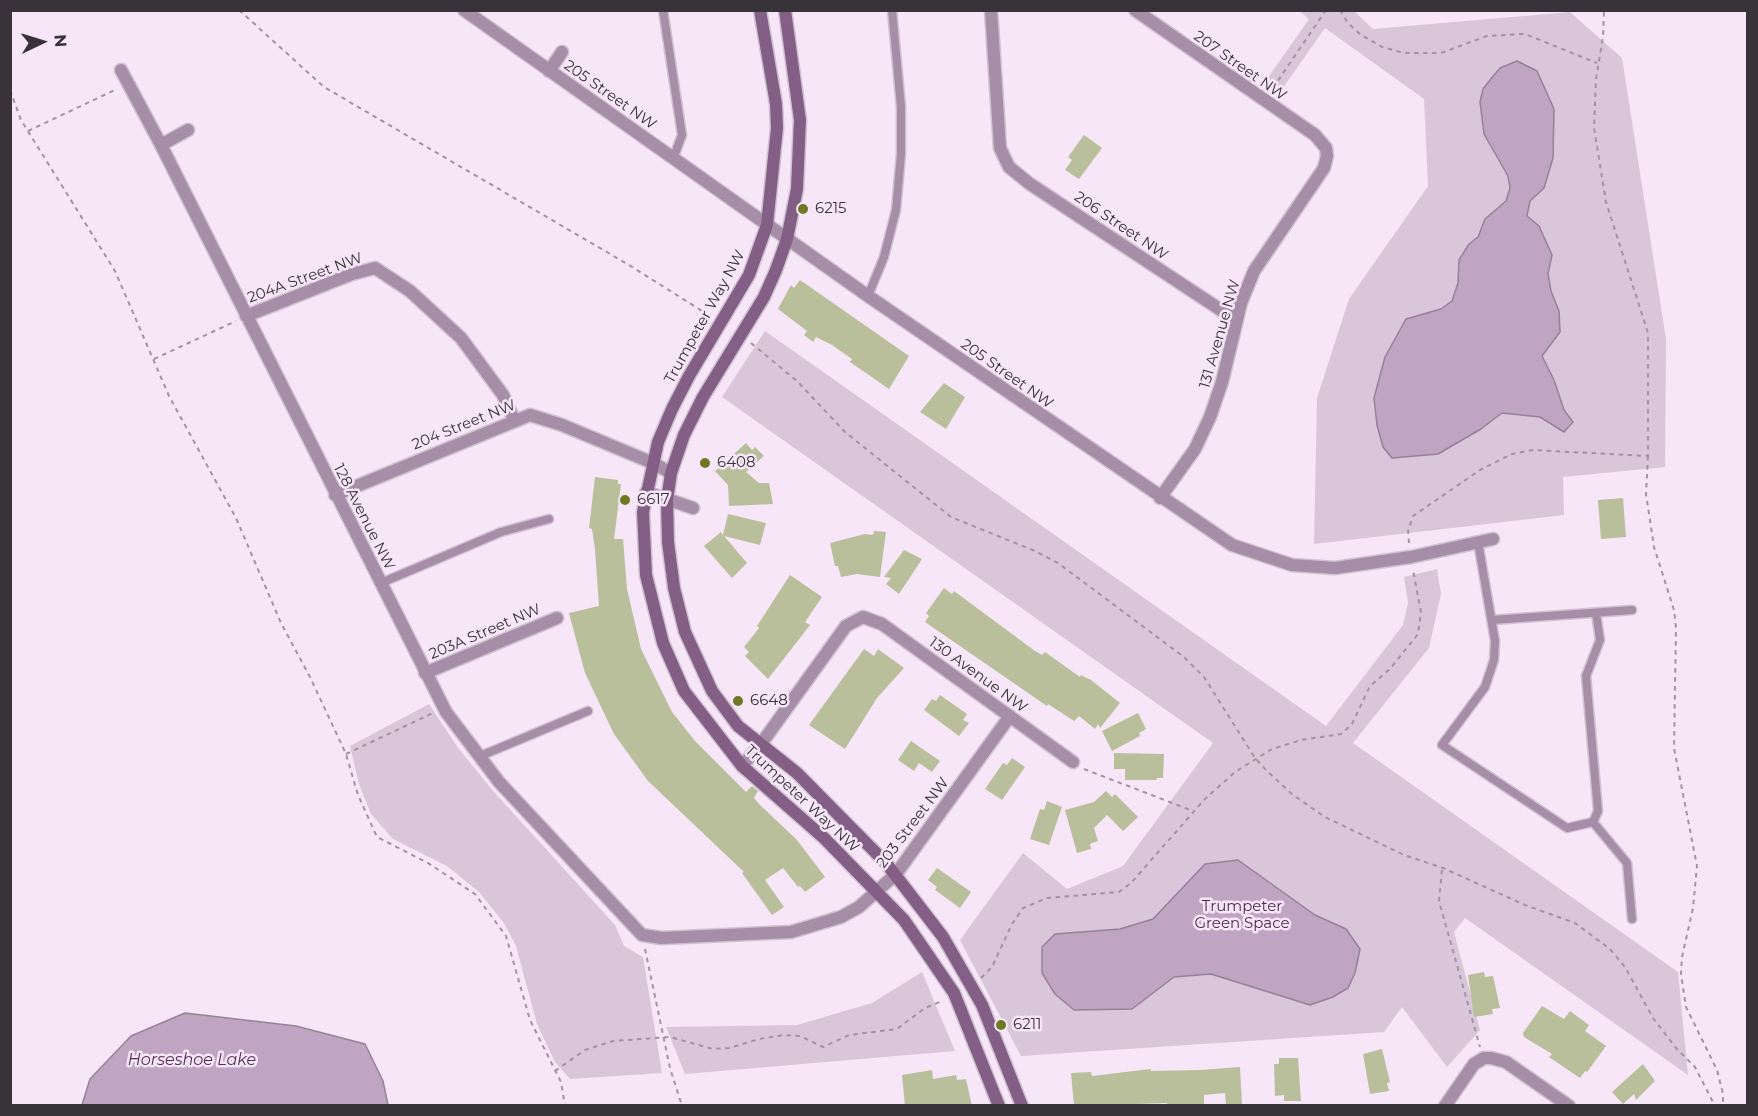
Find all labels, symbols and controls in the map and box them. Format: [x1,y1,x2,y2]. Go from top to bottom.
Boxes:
north arrow [12,12,72,72]
street label: 207 Street NW [1190,27,1290,105]
text: N [51,34,70,48]
street label: 205 Street NW [560,56,660,134]
street label: 206 Street NW [1071,188,1171,264]
place label: 6215 [815,200,847,218]
marker: 6215 [796,202,810,216]
street label: Trumpeter Way NW [661,247,749,387]
street label: 204A Street NW [245,249,365,307]
street label: 131 Avenue NW [1196,277,1244,391]
street label: 205 Street NW [957,335,1057,413]
street label: 204 Street NW [410,396,518,454]
place label: 6408 [717,454,756,472]
marker: 6408 [698,456,712,470]
street label: 128 Avenue NW [330,461,398,573]
place label: 6617 [637,491,670,509]
marker: 6617 [618,493,632,507]
street label: 203A Street NW [427,600,543,664]
street label: 130 Avenue NW [925,633,1031,717]
place label: 6648 [750,692,788,710]
marker: 6648 [731,694,745,708]
street label: Trumpeter Way NW [741,741,863,857]
street label: 203 Street NW [873,774,953,872]
park label: Trumpeter Green Space [1194,898,1290,933]
place label: 6211 [1013,1016,1041,1034]
marker: 6211 [994,1018,1008,1032]
water label: Horseshoe Lake [128,1050,256,1070]

